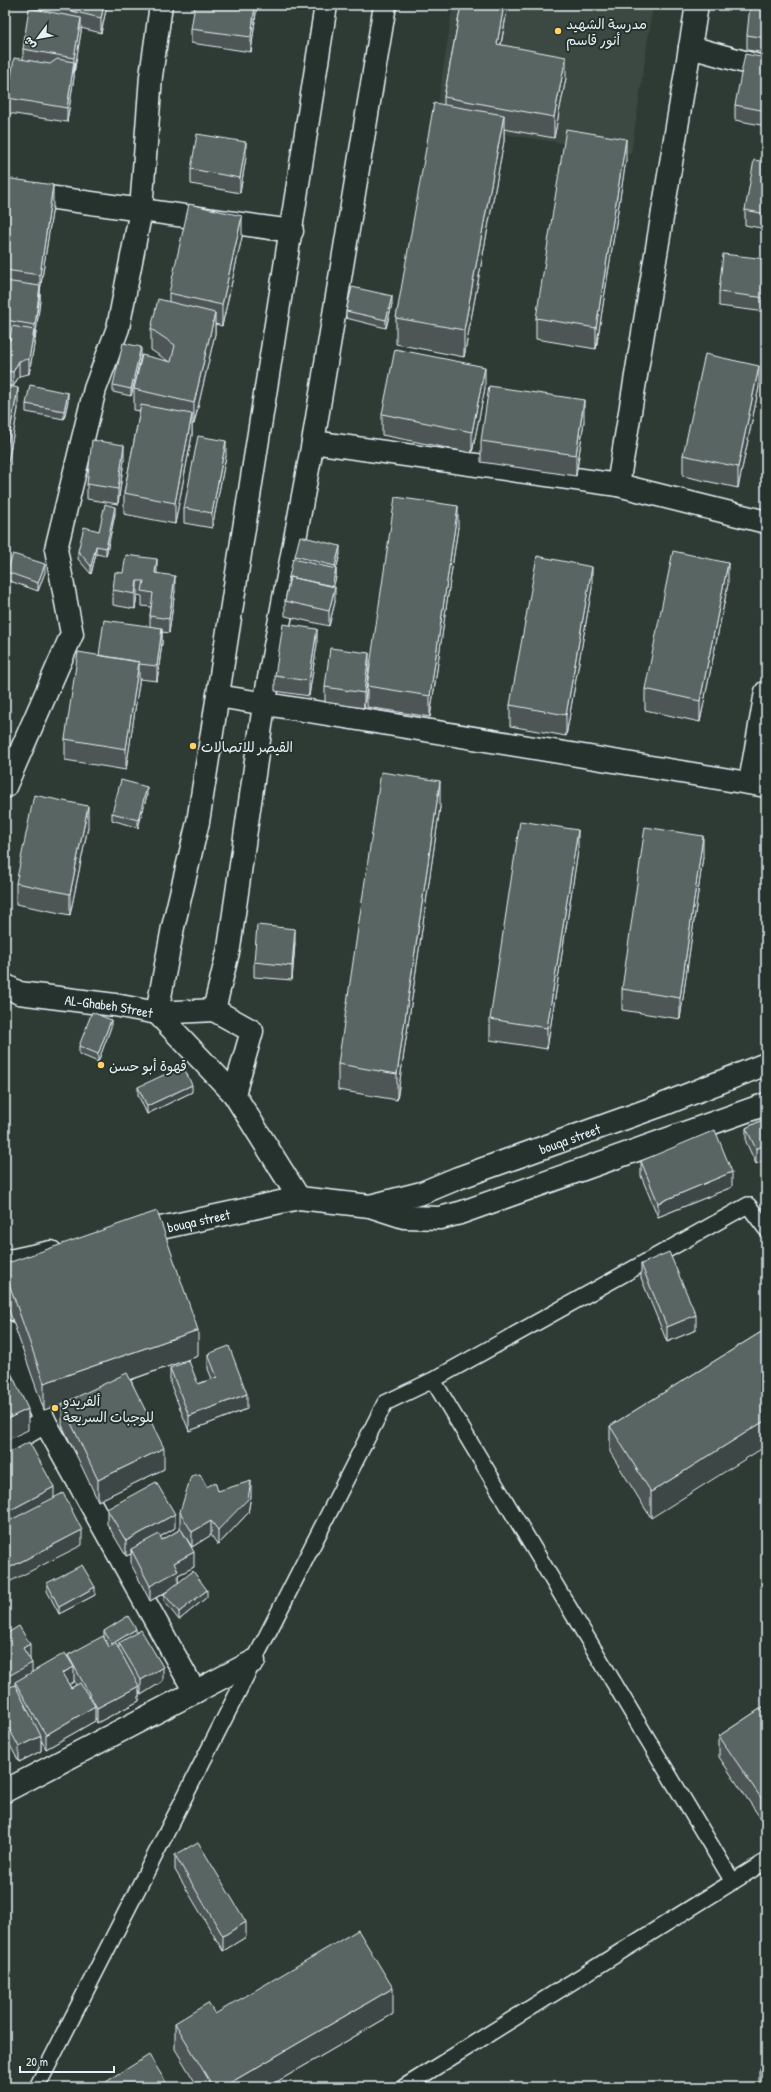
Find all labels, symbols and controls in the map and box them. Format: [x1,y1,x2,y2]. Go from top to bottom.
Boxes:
place label: مدرسة الشهيد أنور قاسم [566,14,647,51]
north arrow [18,18,58,58]
marker: مدرسة الشهيد أنور قاسم [553,26,563,36]
text: ش [20,34,39,52]
place label: القيصر للاتصالات [201,737,293,756]
marker: القيصر للاتصالات [188,741,198,751]
street label: AL-Ghabeh Street [64,989,155,1022]
place label: قهوة أبو حسن [109,1056,187,1076]
marker: قهوة أبو حسن [96,1060,106,1070]
street label: bouqa street [536,1118,603,1158]
street label: bouqa street [165,1204,232,1236]
place label: ألفريدو للوجبات السريعة [62,1391,154,1426]
marker: ألفريدو للوجبات السريعة [50,1403,60,1413]
scale bar [20,2048,114,2074]
text: 20 m [26,2053,48,2070]

